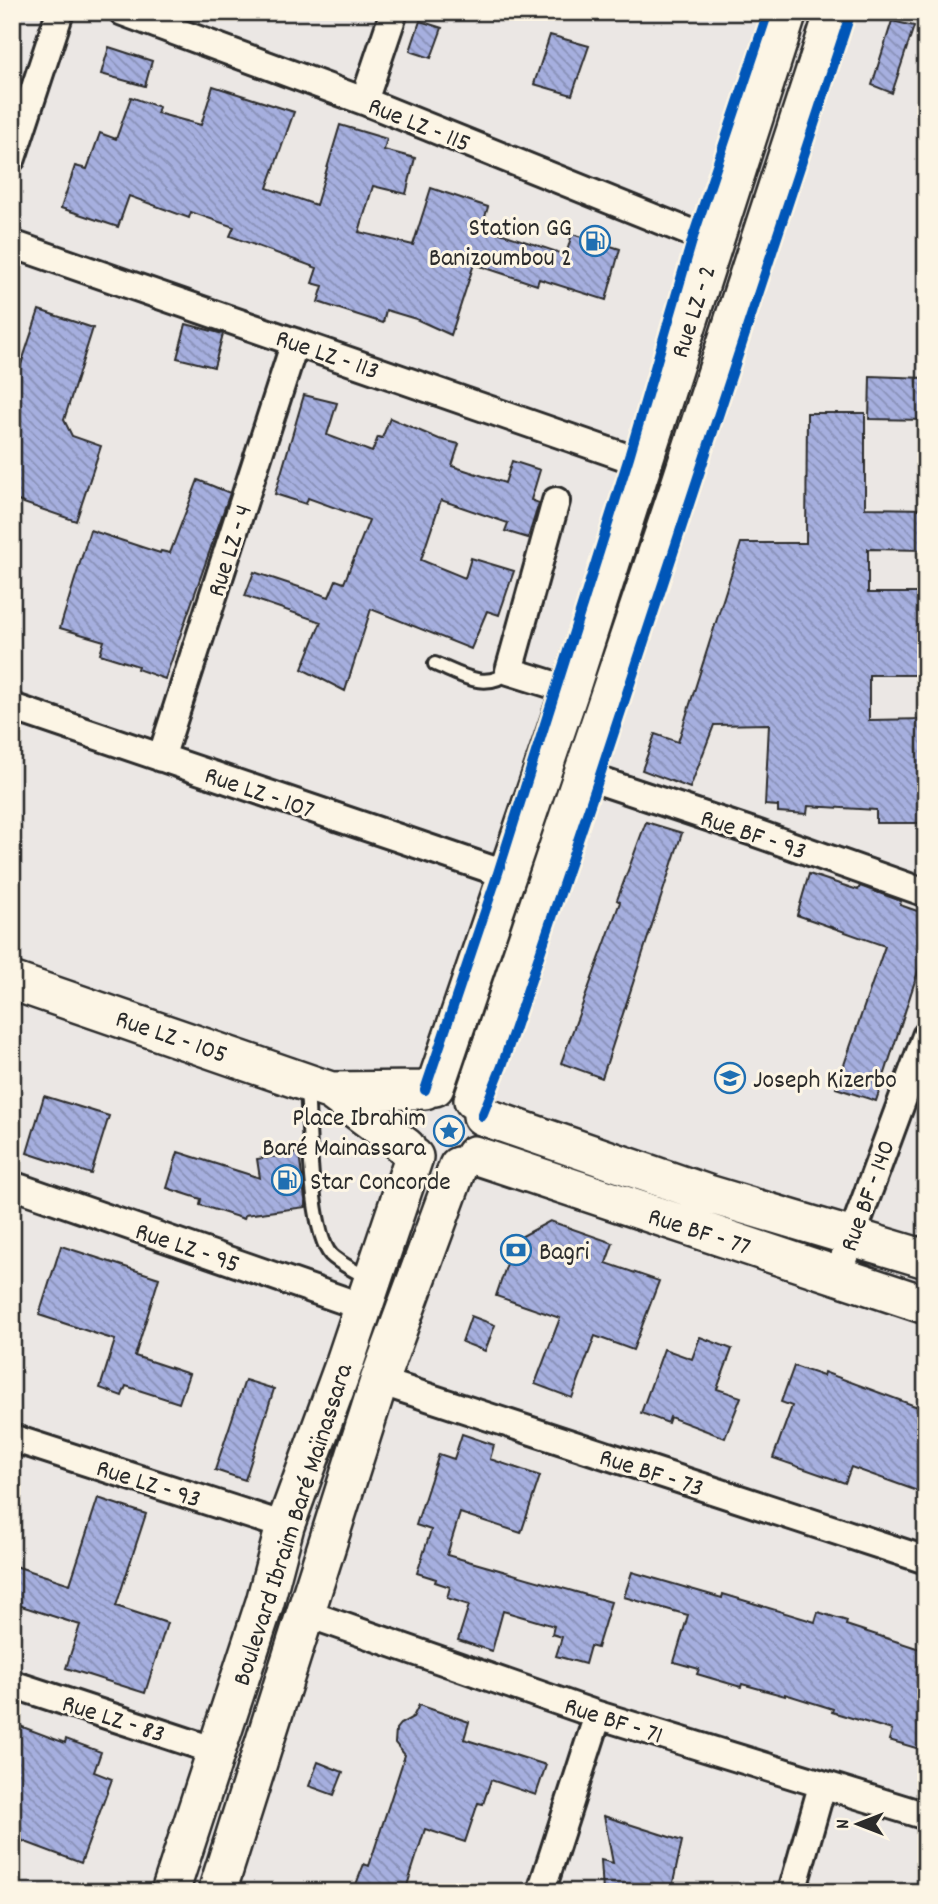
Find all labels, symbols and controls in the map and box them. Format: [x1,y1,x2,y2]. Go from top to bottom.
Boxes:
street label: Rue LZ - 115 [362,89,475,164]
place label: Station GG Banizoumbou 2 [429,211,572,278]
fuel station icon: Station GG Banizoumbou 2 [578,224,612,258]
street label: Rue LZ - 2 [663,261,728,363]
street label: Rue LZ - 113 [270,321,384,391]
street label: Rue LZ - 4 [199,500,264,602]
street label: Rue LZ - 107 [199,758,319,830]
street label: Rue BF - 93 [695,801,811,872]
street label: Rue LZ - 105 [110,1002,232,1075]
school or university icon: Joseph Kizerbo [713,1061,747,1095]
place label: Joseph Kizerbo [753,1063,897,1100]
place label: Place Ibrahim Baré Mainassara [262,1101,427,1168]
place icon: Place Ibrahim Baré Mainassara [432,1114,466,1148]
street label: Rue BF - 140 [832,1135,907,1257]
fuel station icon: Star Concorde [270,1163,304,1197]
place label: Star Concorde [310,1165,451,1202]
street label: Rue BF - 77 [643,1199,755,1267]
street label: Rue LZ - 95 [130,1214,244,1284]
bank icon: Bagri [499,1233,533,1267]
place label: Bagri [539,1235,590,1272]
street label: Boulevard Ibraim Baré Maïnassara [225,1358,364,1691]
street label: Rue BF - 73 [594,1440,708,1509]
street label: Rue LZ - 93 [91,1451,205,1520]
street label: Rue LZ - 83 [57,1686,169,1754]
street label: Rue BF - 71 [559,1689,667,1756]
north arrow [822,1788,892,1858]
text: N [831,1819,858,1829]

